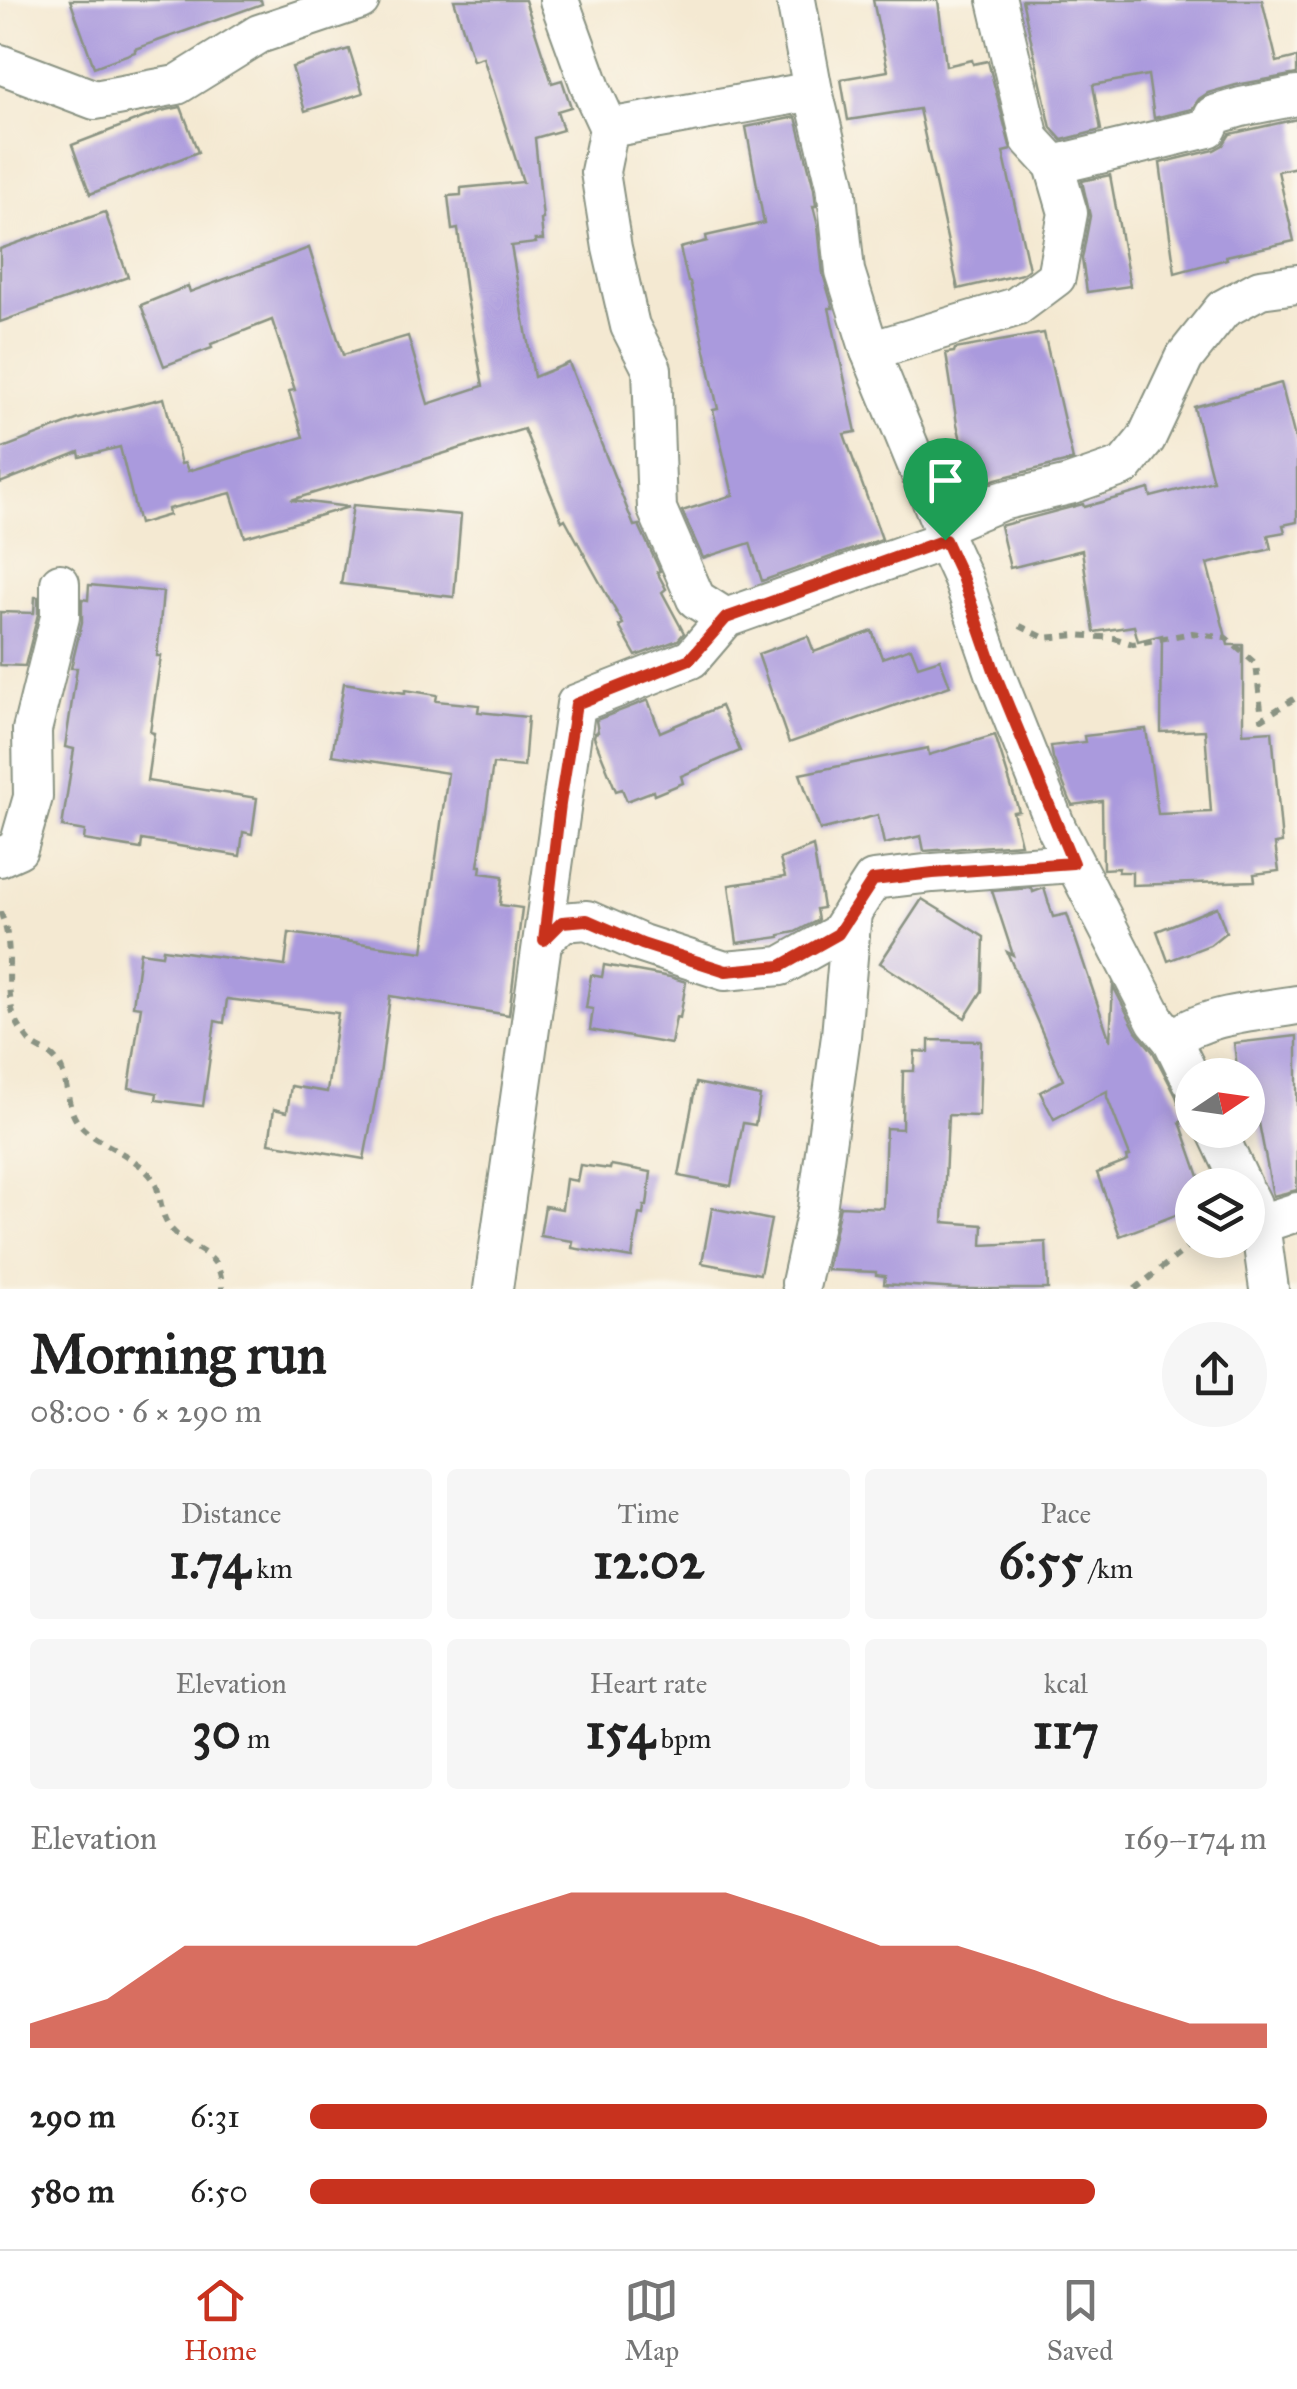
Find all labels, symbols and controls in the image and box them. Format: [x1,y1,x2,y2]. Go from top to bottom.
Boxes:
pin [903,438,988,541]
icon: arrive [918,453,973,508]
north arrow [1175,1058,1265,1148]
map controls [1175,1058,1265,1258]
button: layers [1175,1168,1265,1258]
text: Morning run [30,1321,327,1388]
button: share [1162,1322,1267,1427]
text: 08:00 · 6 × 290 m [30,1392,262,1431]
text: Distance [181,1496,281,1531]
text: Time [617,1496,679,1531]
text: Pace [1040,1496,1091,1531]
text: 1.74 [170,1531,250,1592]
text: 12:02 [593,1531,704,1592]
text: 6:55 [998,1531,1083,1592]
text: km [250,1551,293,1586]
text: /km [1083,1551,1133,1586]
text: Elevation [176,1666,287,1701]
text: Heart rate [590,1666,707,1701]
text: kcal [1044,1666,1088,1701]
text: 30 [192,1701,241,1762]
text: 154 [585,1701,655,1762]
text: 117 [1033,1701,1099,1762]
text: m [241,1721,271,1756]
text: bpm [655,1721,712,1756]
text: Elevation [30,1819,157,1858]
text: 169–174 m [1124,1819,1267,1858]
text: 290 m [30,2097,115,2136]
text: 6:31 [190,2097,240,2136]
text: 580 m [30,2172,114,2211]
text: 6:50 [190,2172,248,2211]
tab: Home [184,2273,257,2368]
tab: Map [624,2273,679,2368]
tab: Saved [1047,2273,1113,2368]

